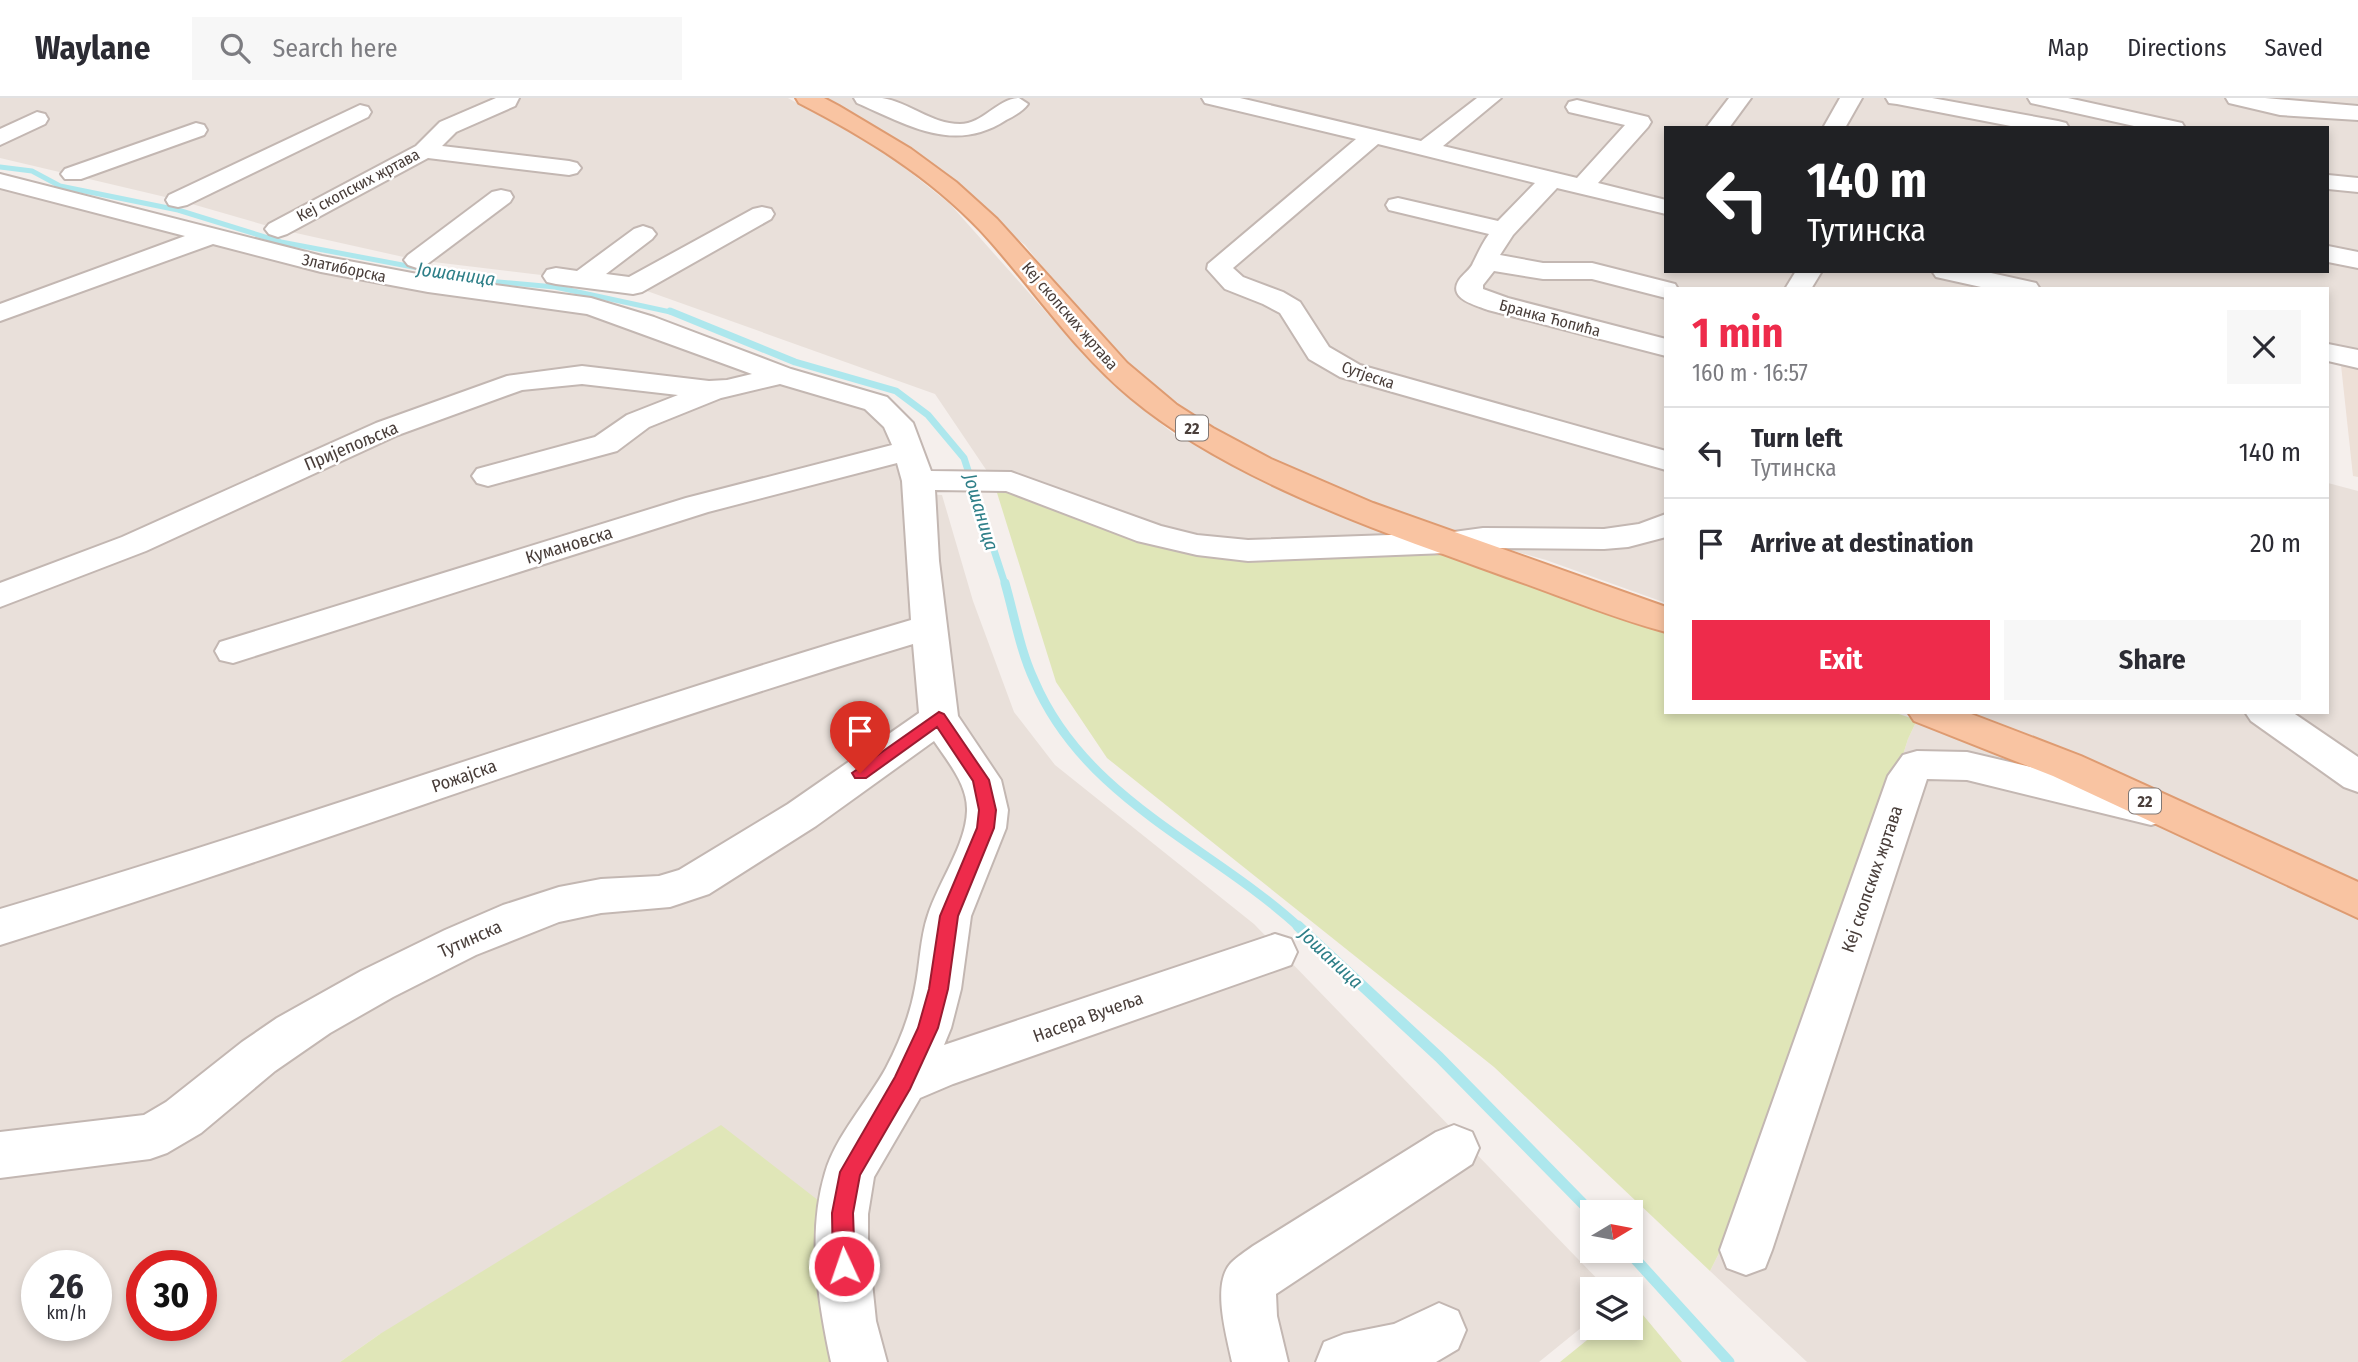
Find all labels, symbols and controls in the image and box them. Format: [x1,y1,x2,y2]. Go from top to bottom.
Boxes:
search box [192,17,682,80]
text: Waylane [35,28,150,68]
icon: search [216,29,254,67]
text: Search here [272,33,398,64]
text: Map [2048,34,2089,62]
text: Directions [2127,34,2226,62]
text: Saved [2264,34,2323,62]
street label: Кеј скопских жртава [293,144,423,225]
text: 140 m [1807,151,1927,210]
icon: left [1692,154,1783,245]
text: Тутинска [1807,211,1926,249]
street label: Златиборска [300,250,388,286]
water label: Јошаница [414,257,497,291]
street label: Кеј скопских жртава [1018,258,1122,374]
street label: Бранка Ћопића [1497,295,1603,341]
text: 1 min [1692,308,1783,358]
button: close [2227,310,2301,384]
street label: Сутјеска [1339,357,1397,393]
text: 160 m · 16:57 [1692,359,1808,387]
street label: Пријепољска [301,416,401,476]
road number: 22 [1176,416,1208,440]
text: Turn left [1751,423,1843,454]
icon: left [1692,434,1730,472]
text: 140 m [2239,437,2301,468]
text: Тутинска [1751,454,1837,482]
water label: Јошаница [958,470,1004,553]
street label: Кумановска [523,521,615,569]
icon: arrive [1692,525,1730,563]
text: Arrive at destination [1751,528,1974,559]
text: 20 m [2250,528,2301,559]
button: Exit [1692,620,1990,700]
button: Share [2004,620,2301,700]
pin [830,701,890,773]
icon: arrive [841,712,879,750]
street label: Рожајска [429,755,500,797]
road number: 22 [2129,788,2161,814]
street label: Кеј скопских жртава [1837,803,1907,955]
street label: Тутинска [435,915,505,963]
water label: Јошаница [1293,922,1368,993]
street label: Насера Вучеља [1030,987,1146,1047]
north arrow [1580,1200,1643,1264]
map controls [1580,1200,1643,1340]
position arrow [807,1229,881,1303]
speed limit sign: 30 [126,1250,217,1341]
text: 26 [49,1265,84,1307]
button: layers [1580,1277,1643,1340]
text: km/h [46,1302,87,1324]

